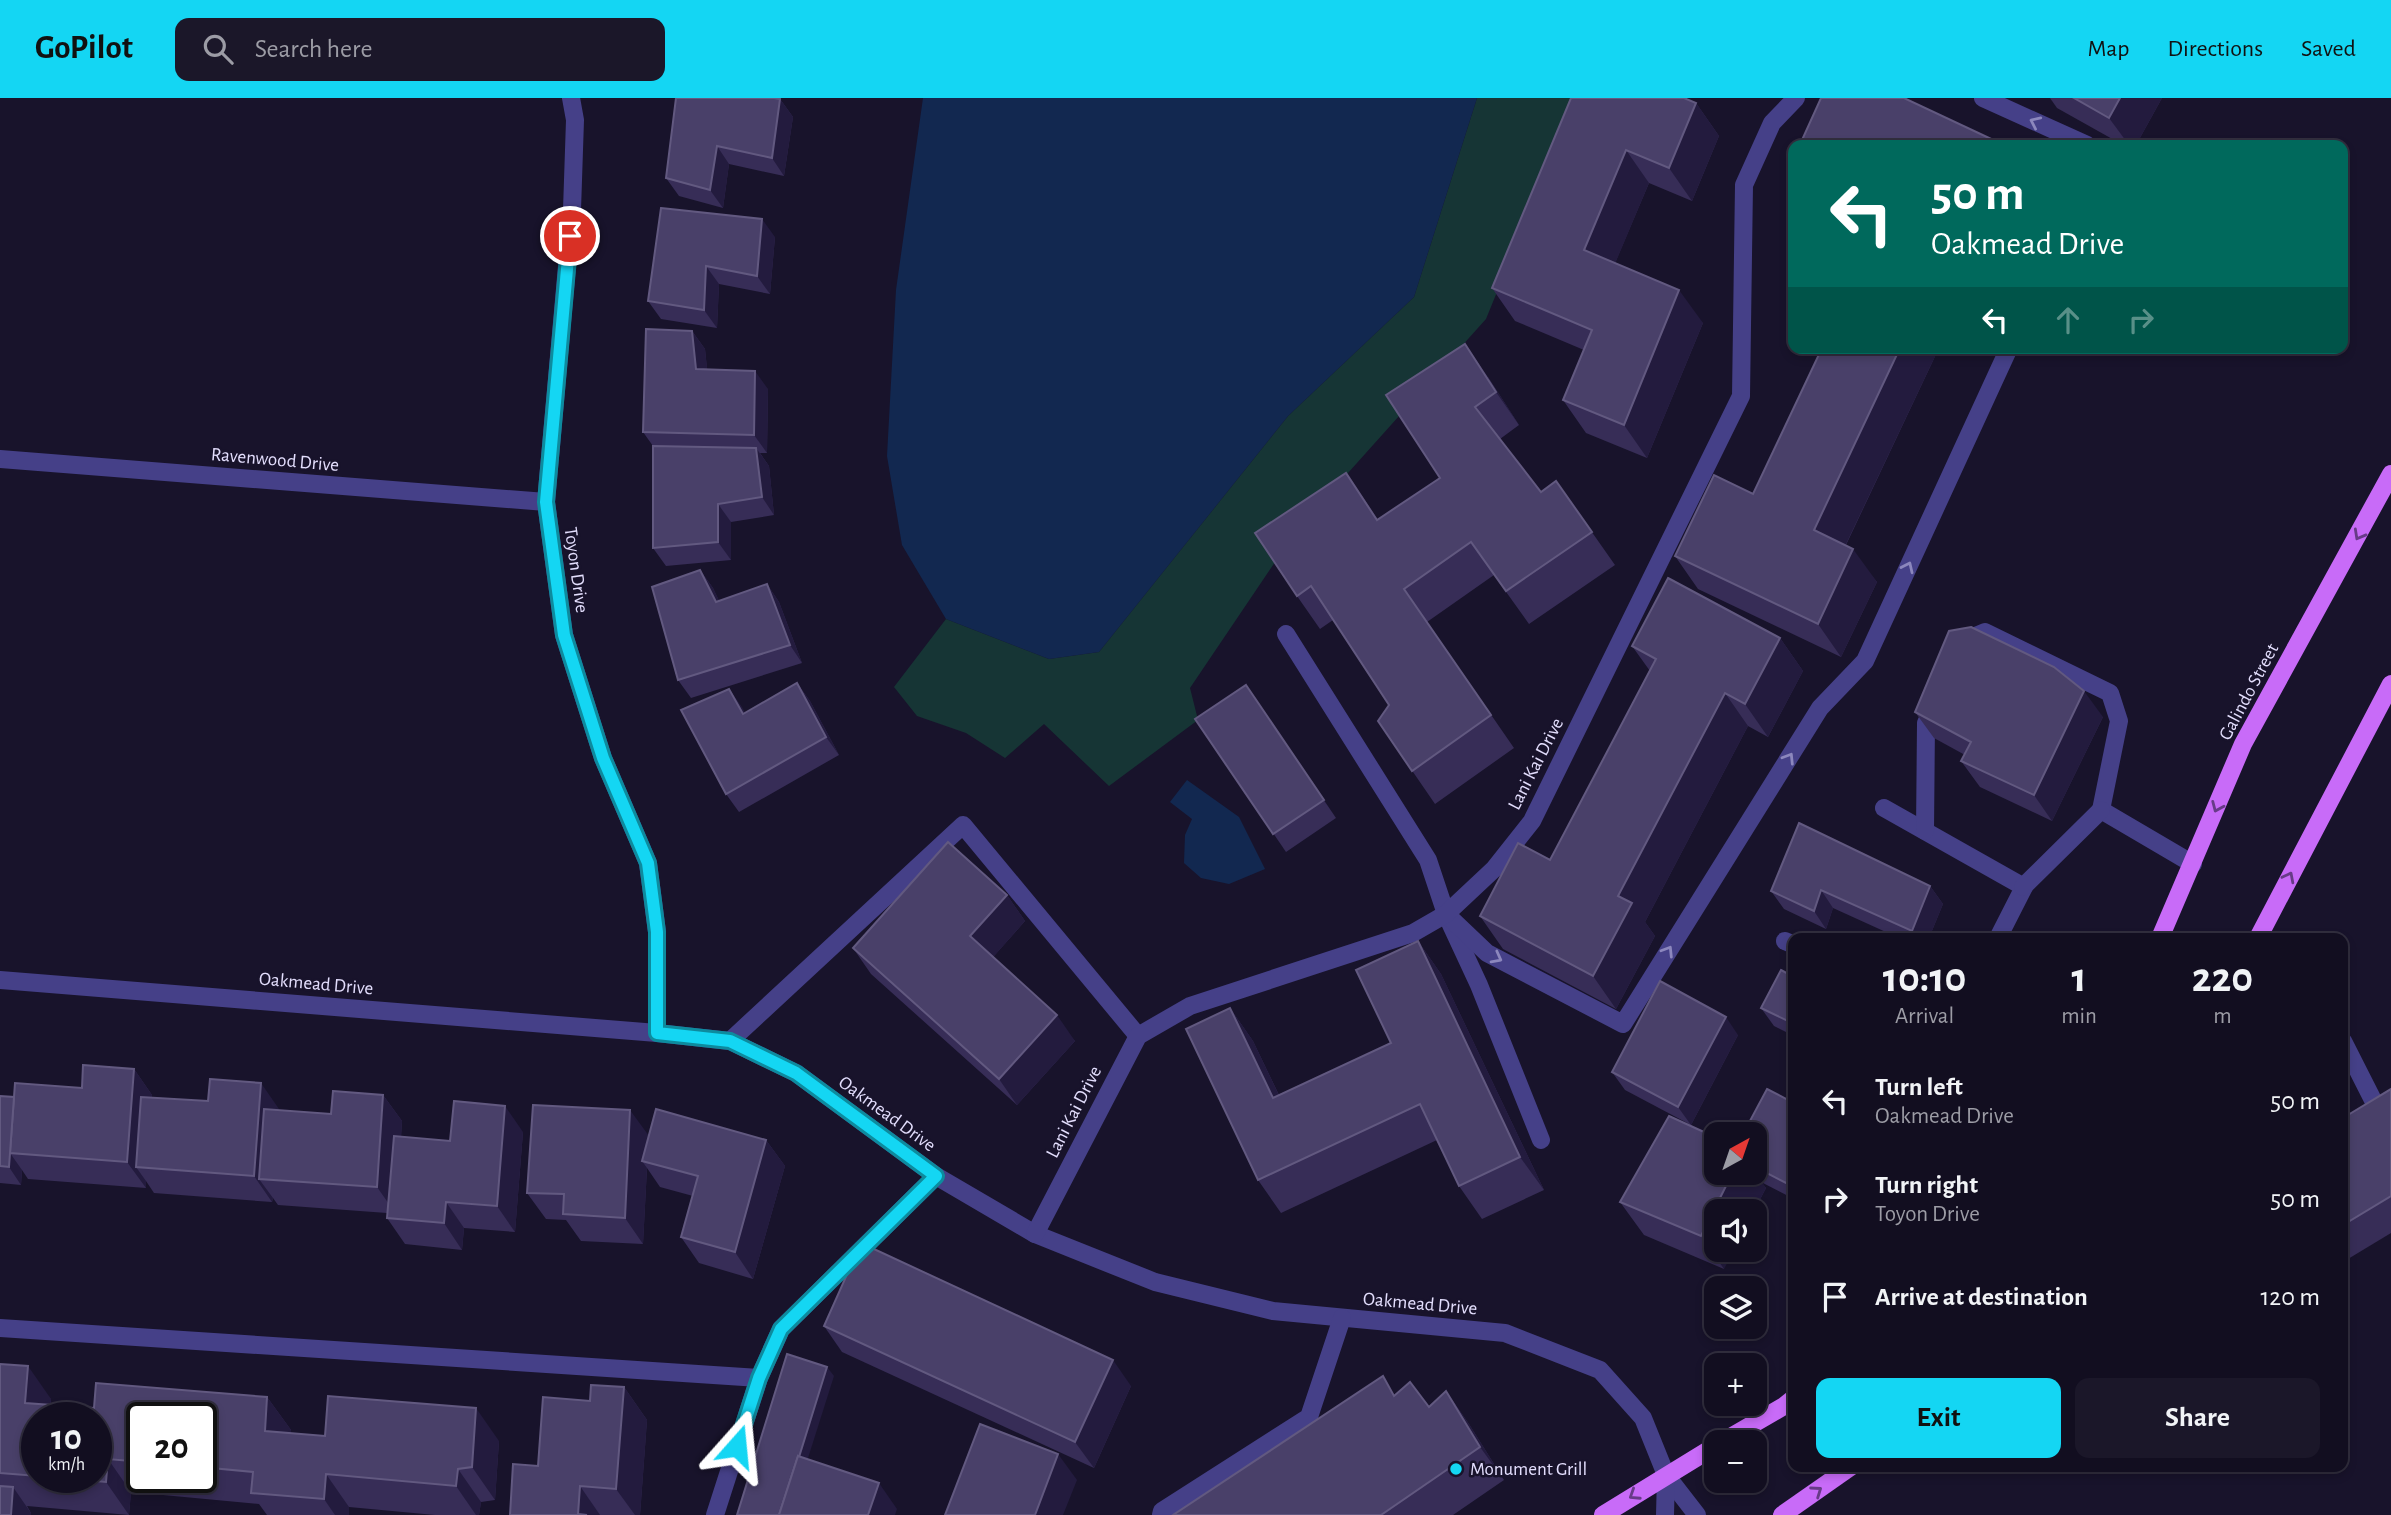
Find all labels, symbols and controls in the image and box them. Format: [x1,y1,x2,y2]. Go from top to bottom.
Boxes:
search box [175,18,665,81]
icon: search [199,30,237,68]
text: GoPilot [35,32,133,65]
text: Search here [255,36,372,62]
text: Map [2087,37,2129,61]
text: Directions [2167,37,2263,61]
text: Saved [2301,37,2356,61]
one-way arrow [2030,116,2042,130]
icon: left [1816,168,1907,259]
text: 50 m [1931,170,2025,219]
pin [540,206,600,266]
icon: arrive [551,217,589,255]
text: Oakmead Drive [1931,228,2124,260]
icon: left [1976,301,2014,339]
icon: ahead [2049,301,2087,339]
icon: right [2122,301,2160,339]
street label: Ravenwood Drive [210,445,340,475]
street label: Toyon Drive [561,526,591,614]
one-way arrow [2354,527,2367,540]
one-way arrow [1900,562,1914,574]
street label: Galindo Street [2216,641,2282,743]
street label: Lani Kai Drive [1505,715,1567,813]
one-way arrow [1780,753,1793,766]
one-way arrow [2211,800,2225,812]
one-way arrow [2281,872,2295,884]
one-way arrow [1660,946,1673,959]
one-way arrow [1490,950,1502,963]
text: 10:10 [1883,957,1966,999]
text: 1 [2072,957,2087,999]
text: 220 [2192,957,2253,999]
street label: Oakmead Drive [258,970,374,998]
text: Arrival [1895,1005,1954,1028]
text: min [2061,1005,2097,1028]
text: m [2213,1005,2232,1028]
street label: Lani Kai Drive [1043,1063,1105,1161]
street label: Oakmead Drive [835,1073,939,1155]
text: Turn left [1875,1074,1963,1100]
icon: left [1816,1082,1854,1120]
text: 50 m [2270,1088,2320,1114]
text: Oakmead Drive [1875,1105,2014,1128]
north arrow [1704,1122,1768,1185]
map controls [1704,1122,1767,1493]
text: Turn right [1875,1172,1978,1198]
icon: right [1816,1180,1854,1218]
text: 50 m [2270,1186,2320,1212]
button: sound [1704,1199,1767,1262]
text: Toyon Drive [1875,1203,1980,1226]
button: layers [1704,1276,1767,1339]
icon: arrive [1816,1278,1854,1316]
text: Arrive at destination [1875,1284,2088,1310]
text: 120 m [2260,1284,2320,1310]
street label: Oakmead Drive [1362,1290,1478,1318]
button: + [1704,1353,1767,1416]
button: Exit [1816,1378,2061,1458]
button: Share [2075,1378,2320,1458]
speed limit sign: 20 [126,1402,217,1493]
position arrow [700,1409,774,1483]
text: 10 [51,1421,82,1456]
button: − [1704,1430,1767,1493]
text: km/h [48,1456,85,1474]
place label: Monument Grill [1470,1460,1587,1479]
marker: Monument Grill [1448,1461,1464,1477]
one-way arrow [1629,1486,1642,1499]
one-way arrow [1809,1487,1822,1499]

